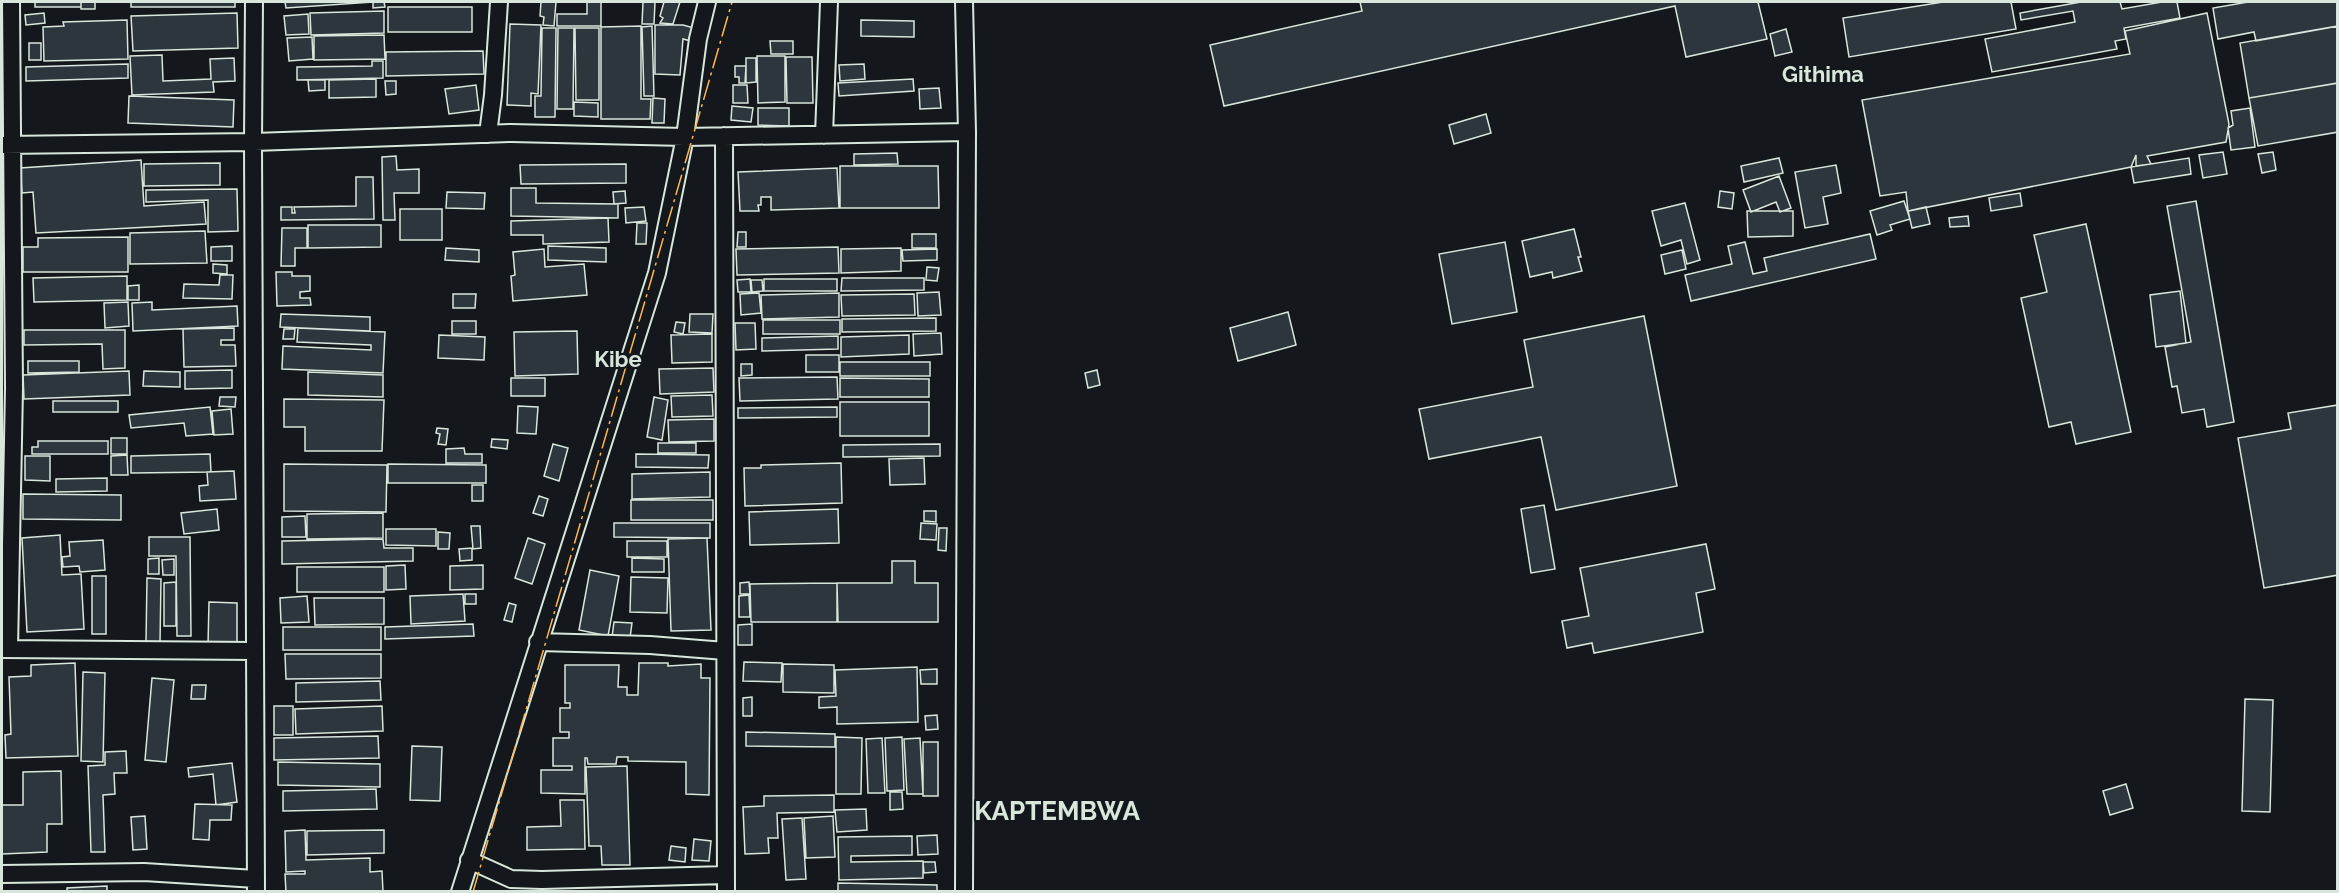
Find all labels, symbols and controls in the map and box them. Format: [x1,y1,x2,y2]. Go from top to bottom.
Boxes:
district label: Githima [1782,61,1864,87]
district label: Kibe [594,346,642,372]
district label: KAPTEMBWA [974,796,1140,826]

